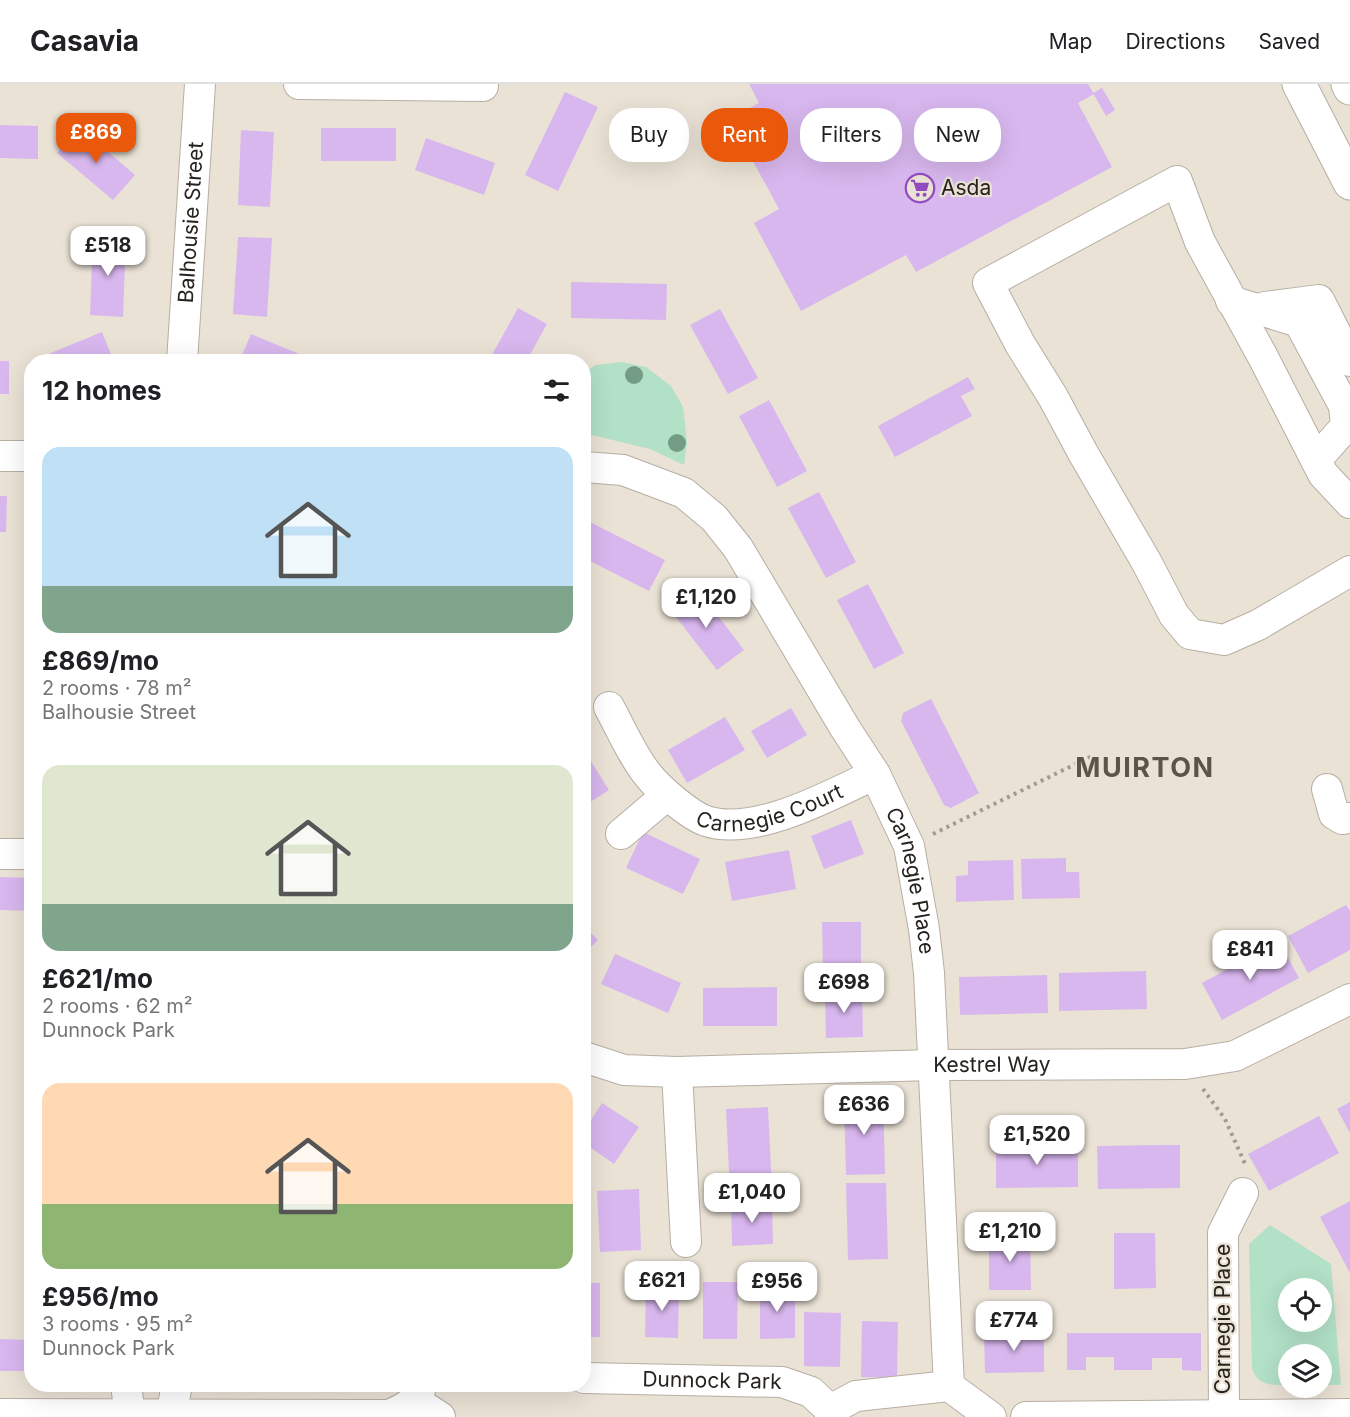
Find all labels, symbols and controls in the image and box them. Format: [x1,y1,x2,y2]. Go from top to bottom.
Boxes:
text: Casavia [30,24,139,58]
text: Map [1049,29,1092,54]
text: Directions [1125,29,1226,54]
text: Saved [1259,29,1320,54]
chip: Buy [609,108,689,162]
chip: Rent [701,108,788,162]
chip: Filters [800,108,902,162]
chip: New [914,108,1001,162]
pin: £869 [60,113,132,164]
text: £869 [70,120,122,144]
street label: Balhousie Street [173,141,208,304]
supermarket icon: Asda [904,172,936,204]
place label: Asda [941,175,991,200]
pin: £518 [72,226,144,277]
text: £518 [84,233,132,257]
icon: filters [540,374,573,407]
text: 12 homes [42,375,162,406]
icon: home [254,486,362,594]
pin: £1,120 [657,578,755,629]
text: £1,120 [676,585,736,609]
text: £869/mo [42,645,159,676]
text: 2 rooms · 78 m² [42,676,191,700]
text: Balhousie Street [42,700,196,724]
district label: MUIRTON [1075,751,1215,784]
street label: Carnegie Court [692,779,847,837]
street label: Carnegie Place [881,803,940,956]
icon: home [254,804,362,912]
pin: £841 [1214,930,1286,981]
text: £841 [1226,937,1274,961]
text: £621/mo [42,963,153,994]
pin: £698 [808,963,880,1014]
text: £698 [818,970,870,994]
text: 2 rooms · 62 m² [42,994,193,1018]
text: Dunnock Park [42,1018,175,1042]
street label: Kestrel Way [933,1052,1051,1077]
pin: £636 [828,1085,900,1136]
text: £636 [838,1092,890,1116]
pin: £1,520 [988,1115,1086,1166]
icon: home [254,1122,362,1230]
text: £1,520 [1004,1122,1070,1146]
pin: £1,040 [703,1173,801,1224]
text: £1,040 [718,1180,786,1204]
pin: £1,210 [961,1212,1059,1263]
text: £1,210 [979,1219,1041,1243]
street label: Carnegie Place [1210,1244,1235,1394]
pin: £621 [626,1261,698,1312]
pin: £956 [741,1262,813,1313]
text: £621 [639,1268,685,1292]
text: £956 [751,1269,803,1293]
map controls [1278,1278,1332,1398]
button: locate [1278,1278,1332,1332]
text: £956/mo [42,1281,159,1312]
pin: £774 [978,1301,1050,1352]
text: £774 [990,1308,1038,1332]
text: 3 rooms · 95 m² [42,1312,193,1336]
text: Dunnock Park [42,1336,175,1360]
button: layers [1278,1344,1332,1398]
street label: Dunnock Park [642,1366,782,1394]

